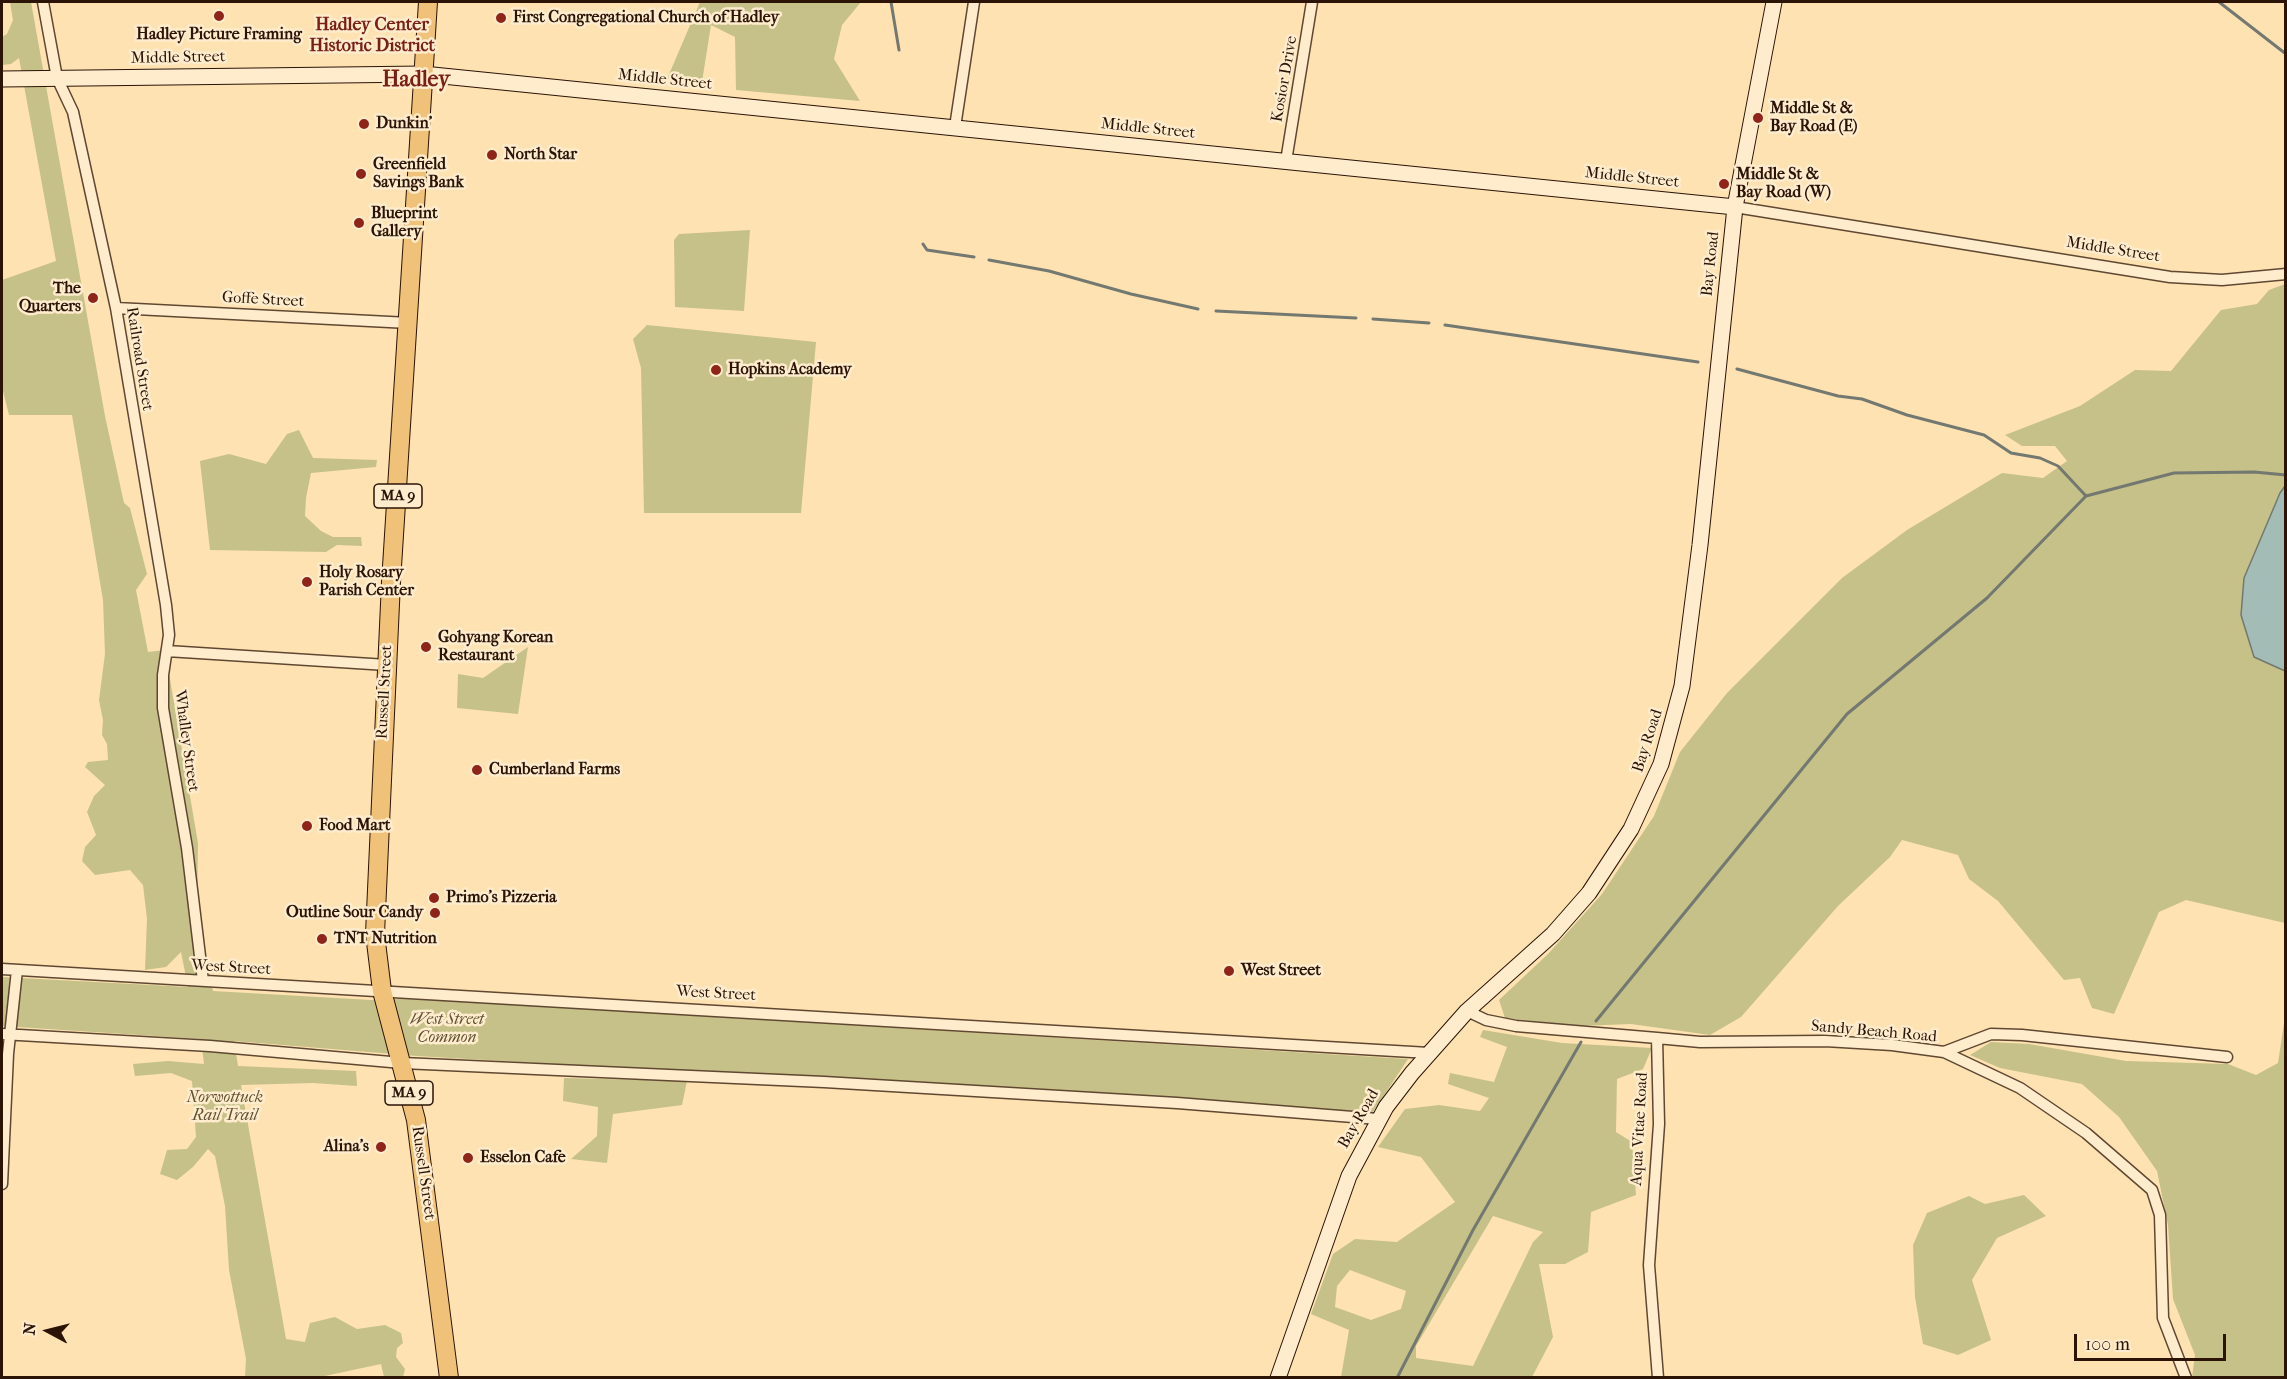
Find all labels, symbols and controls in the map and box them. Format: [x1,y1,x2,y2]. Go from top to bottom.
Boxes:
place label: First Congregational Church of Hadley [513,8,779,28]
marker: Hadley Picture Framing [212,9,226,23]
marker: First Congregational Church of Hadley [494,11,508,25]
district label: Hadley Center Historic District [309,15,435,57]
place label: Hadley Picture Framing [136,25,302,45]
street label: Kosior Drive [1268,34,1302,124]
street label: Middle Street [131,48,225,68]
street label: Middle Street [617,66,713,94]
district label: Hadley [382,68,450,94]
place label: Middle St & Bay Road (E) [1770,99,1857,137]
marker: Middle St & Bay Road (E) [1751,111,1765,125]
place label: Dunkin' [376,114,432,134]
street label: Middle Street [1100,115,1196,143]
marker: Dunkin' [357,117,371,131]
place label: North Star [504,145,577,165]
marker: North Star [485,148,499,162]
place label: Greenfield Savings Bank [373,155,464,193]
street label: Middle Street [1584,164,1680,192]
place label: Middle St & Bay Road (W) [1736,165,1831,203]
marker: Greenfield Savings Bank [354,167,368,181]
marker: Middle St & Bay Road (W) [1717,177,1731,191]
place label: Blueprint Gallery [371,204,438,242]
marker: Blueprint Gallery [352,216,366,230]
street label: Bay Road [1698,231,1724,297]
street label: Middle Street [2065,233,2161,267]
place label: The Quarters [19,279,81,317]
street label: Goffe Street [221,288,305,312]
marker: The Quarters [86,291,100,305]
street label: Railroad Street [121,306,157,412]
place label: Hopkins Academy [728,360,852,380]
marker: Hopkins Academy [709,363,723,377]
road number: MA 9 [374,484,422,508]
place label: Holy Rosary Parish Center [319,563,414,601]
marker: Holy Rosary Parish Center [300,575,314,589]
place label: Gohyang Korean Restaurant [438,628,553,666]
marker: Gohyang Korean Restaurant [419,640,433,654]
street label: Russell Street [373,644,397,740]
street label: Whalley Street [169,689,203,793]
street label: Bay Road [1629,707,1667,775]
place label: Cumberland Farms [489,760,620,780]
marker: Cumberland Farms [470,763,484,777]
place label: Food Mart [319,816,391,836]
marker: Food Mart [300,819,314,833]
place label: Primo's Pizzeria [446,888,557,908]
marker: Primo's Pizzeria [427,891,441,905]
place label: Outline Sour Candy [286,903,423,923]
marker: Outline Sour Candy [428,906,442,920]
place label: TNT Nutrition [334,929,437,949]
marker: TNT Nutrition [315,932,329,946]
street label: West Street [191,956,271,980]
place label: West Street [1241,961,1321,981]
marker: West Street [1222,964,1236,978]
street label: West Street [676,982,756,1006]
park label: West Street Common [410,1010,484,1048]
street label: Sandy Beach Road [1810,1017,1938,1047]
street label: Aqua Vitae Road [1627,1072,1653,1186]
road number: MA 9 [385,1081,433,1105]
street label: Bay Road [1334,1086,1384,1152]
park label: Norwottuck Rail Trail [187,1088,263,1126]
street label: Russell Street [407,1125,439,1221]
place label: Alina's [324,1137,369,1157]
marker: Alina's [374,1140,388,1154]
place label: Esselon Cafe [480,1148,566,1168]
marker: Esselon Cafe [461,1151,475,1165]
north arrow [18,1301,78,1361]
text: N [19,1322,40,1336]
scale bar [2077,1322,2228,1360]
text: 100 m [2085,1334,2130,1355]

